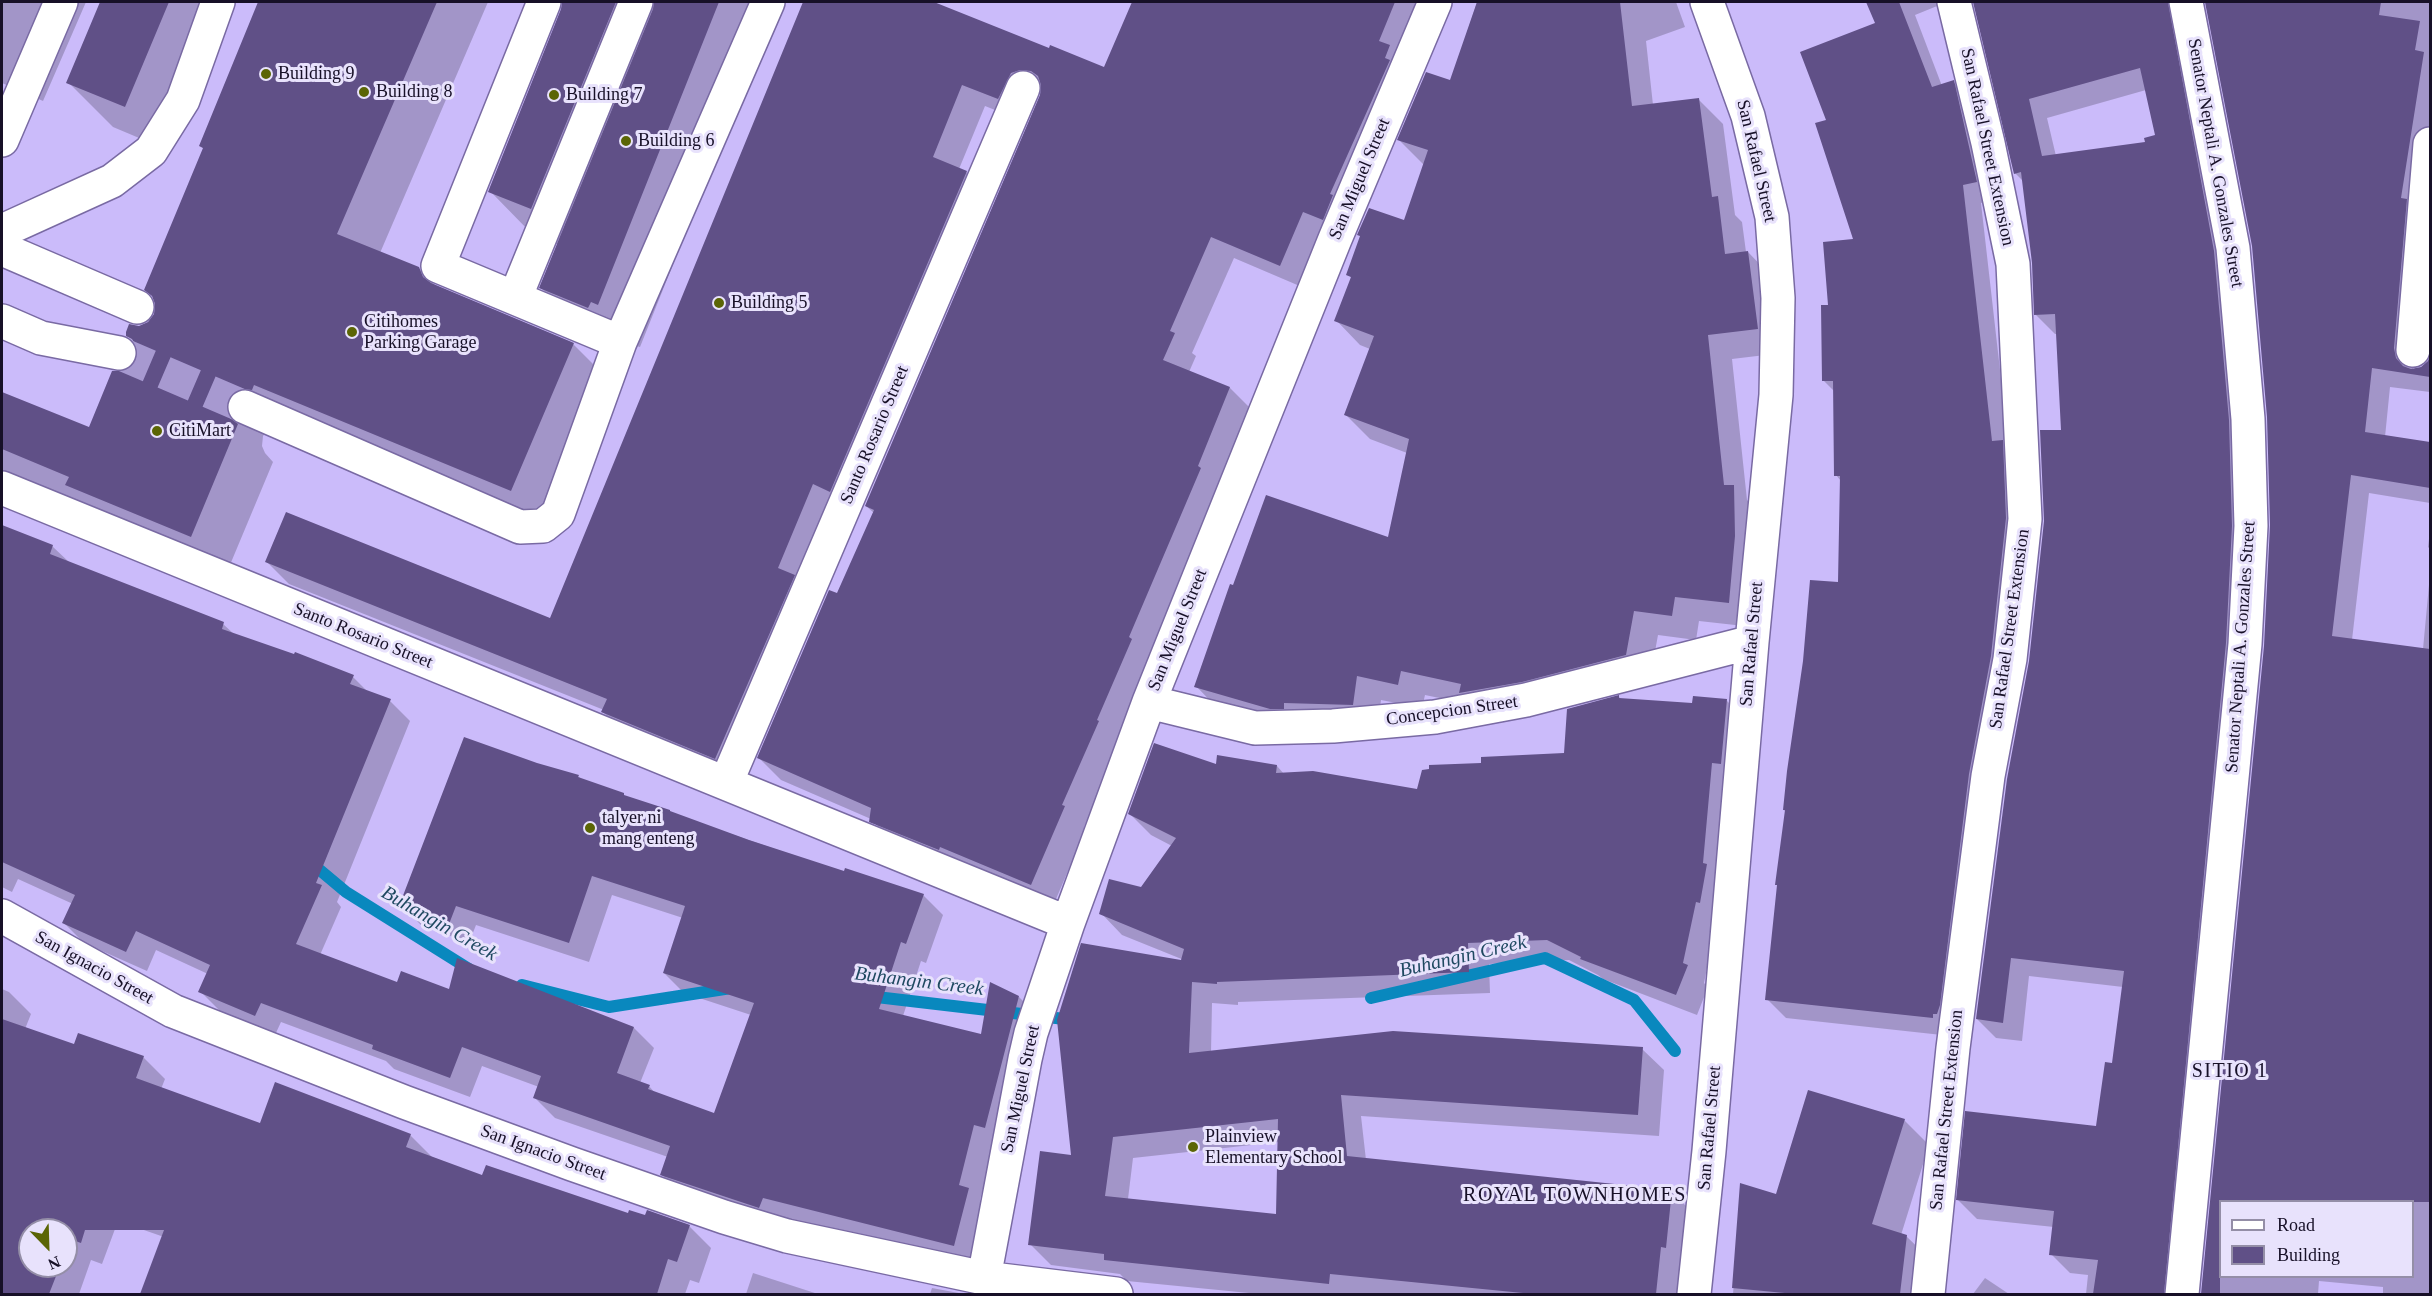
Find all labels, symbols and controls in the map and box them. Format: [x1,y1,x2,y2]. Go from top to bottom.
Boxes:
street label: Senator Neptali A. Gonzales Street [2182,37,2248,289]
street label: San Rafael Street Extension [1955,46,2019,248]
place label: Building 9 [278,63,355,85]
marker: Building 9 [259,67,273,81]
place label: Building 8 [376,81,453,103]
place label: Building 7 [566,84,643,106]
marker: Building 8 [357,85,371,99]
marker: Building 7 [547,88,561,102]
street label: San Rafael Street [1731,98,1781,224]
street label: San Miguel Street [1325,115,1395,243]
place label: Building 6 [638,130,715,152]
marker: Building 6 [619,134,633,148]
place label: Building 5 [731,292,808,314]
marker: Building 5 [712,296,726,310]
place label: Citihomes Parking Garage [364,311,476,354]
marker: Citihomes Parking Garage [345,325,359,339]
street label: Santo Rosario Street [836,363,914,507]
place label: CitiMart [169,420,231,442]
marker: CitiMart [150,424,164,438]
street label: Senator Neptali A. Gonzales Street [2221,520,2261,774]
street label: San Rafael Street Extension [1985,528,2035,730]
street label: San Miguel Street [1144,566,1212,694]
street label: San Rafael Street [1736,581,1768,707]
street label: Santo Rosario Street [290,598,436,674]
street label: Concepcion Street [1385,691,1519,731]
place label: talyer ni mang enteng [602,807,694,850]
marker: talyer ni mang enteng [583,821,597,835]
water label: Buhangin Creek [377,881,501,967]
street label: San Ignacio Street [31,927,157,1009]
water label: Buhangin Creek [1397,931,1529,983]
water label: Buhangin Creek [853,962,985,1002]
street label: San Rafael Street Extension [1926,1009,1968,1211]
street label: San Miguel Street [997,1023,1045,1155]
district label: SITIO 1 [2192,1060,2268,1084]
street label: San Rafael Street [1694,1065,1726,1191]
street label: San Ignacio Street [477,1120,609,1186]
place label: Plainview Elementary School [1205,1126,1342,1168]
marker: Plainview Elementary School [1186,1140,1200,1154]
district label: ROYAL TOWNHOMES [1463,1184,1687,1208]
legend [2219,1200,2414,1278]
text: Road [2277,1215,2315,1235]
north arrow [18,1218,78,1278]
text: Building [2277,1245,2340,1265]
text: N [46,1253,63,1273]

